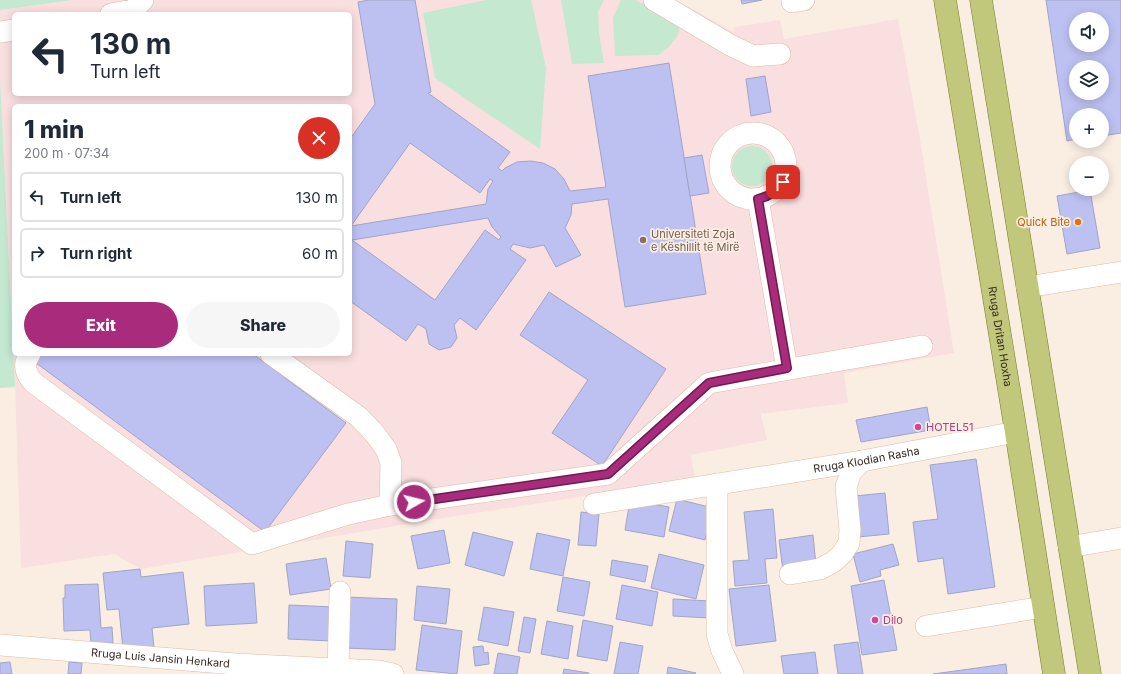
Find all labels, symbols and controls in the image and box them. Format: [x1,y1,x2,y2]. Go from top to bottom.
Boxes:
map controls [1069,12,1109,196]
button: sound [1069,12,1109,52]
text: 130 m [90,27,171,61]
icon: left [24,28,76,80]
button: layers [1069,60,1109,100]
text: Turn left [90,61,160,82]
button: + [1069,108,1109,148]
text: 1 min [24,115,84,144]
button: close [298,117,340,159]
text: 200 m · 07:34 [24,145,109,161]
button: − [1069,156,1109,196]
pin [766,165,800,199]
icon: arrive [772,171,794,193]
icon: left [26,186,48,208]
text: Turn left [60,188,121,207]
text: 130 m [296,188,338,207]
place label: Quick Bite [1017,215,1070,229]
marker: Quick Bite [1073,217,1083,227]
place label: Universiteti Zoja e Këshillit të Mirë [651,227,740,254]
marker: Universiteti Zoja e Këshillit të Mirë [638,235,648,245]
icon: right [26,242,48,264]
text: Turn right [60,244,132,263]
text: 60 m [302,244,338,263]
street label: Rruga Dritan Hoxha [985,285,1015,388]
button: Exit [24,302,178,348]
button: Share [186,302,340,348]
place label: HOTEL51 [926,420,973,434]
marker: HOTEL51 [913,422,923,432]
street label: Rruga Klodian Rasha [812,443,921,476]
position arrow [393,481,435,523]
place label: Dilo [883,613,903,627]
marker: Dilo [870,615,880,625]
street label: Rruga Luis Jansin Henkard [91,645,230,671]

